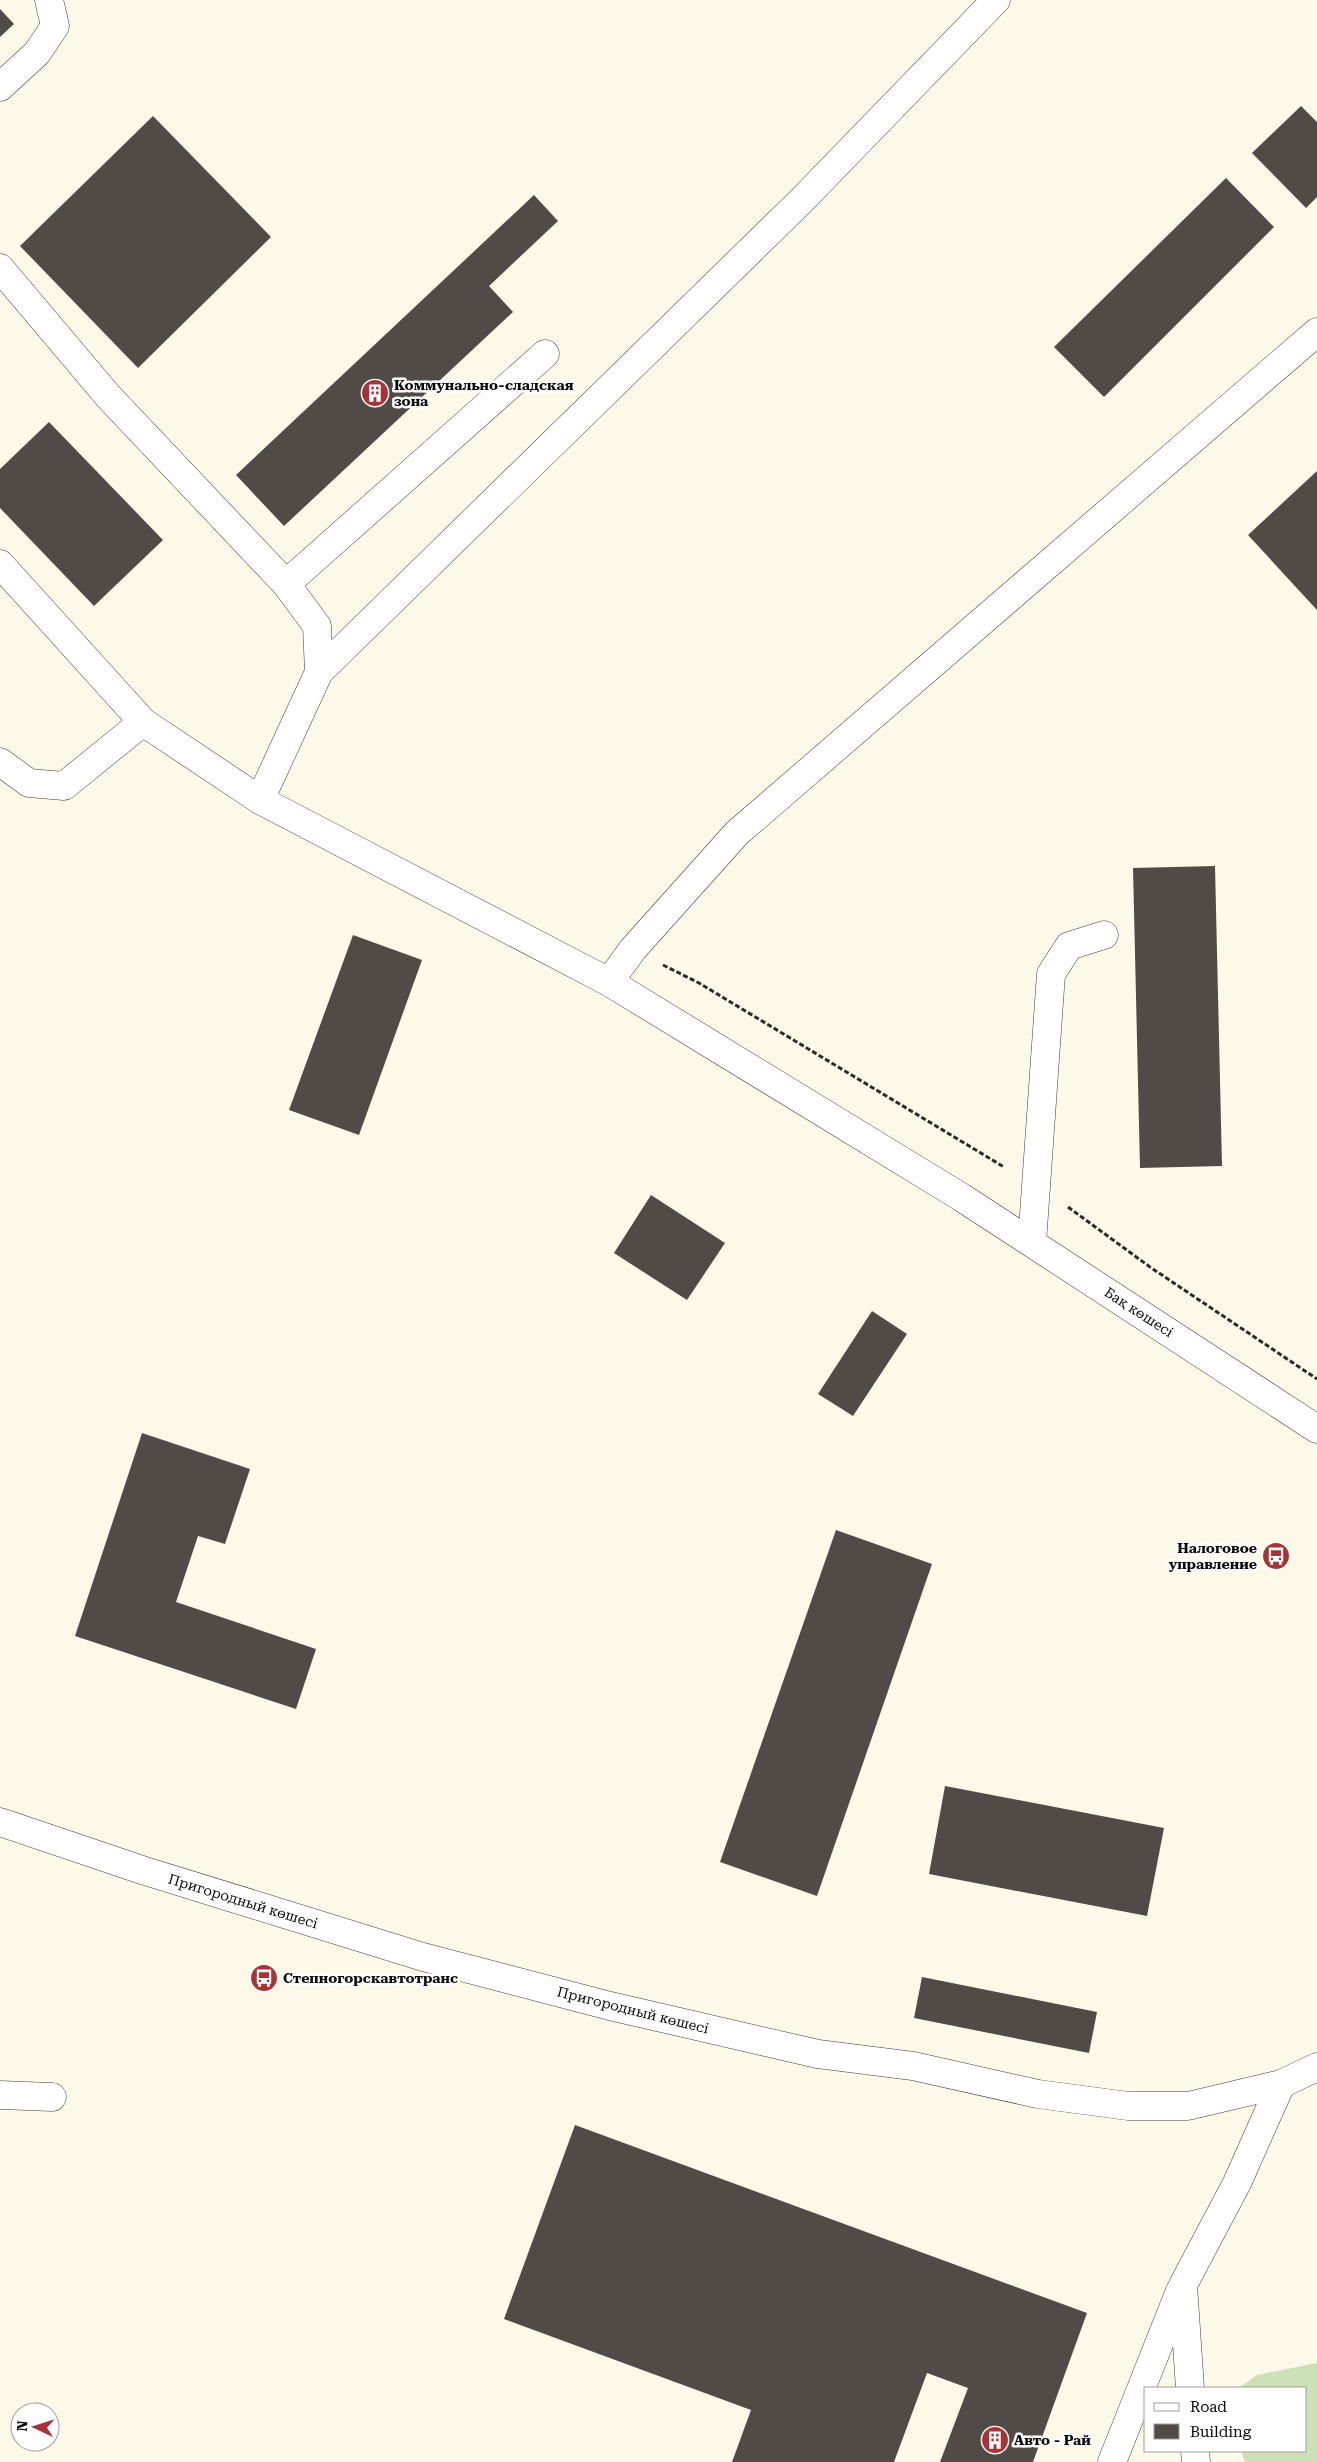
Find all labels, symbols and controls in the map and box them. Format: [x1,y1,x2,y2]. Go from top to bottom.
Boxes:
place label: Коммунально-сладская зона [394,377,574,409]
building icon: Коммунально-сладская зона [360,378,390,408]
street label: Бақ көшесі [1102,1284,1177,1340]
place label: Налоговое управление [1169,1540,1257,1572]
bus stop icon: Налоговое управление [1261,1541,1291,1571]
street label: Пригородный көшесі [166,1871,320,1932]
bus stop icon: Степногорскавтотранс [249,1963,279,1993]
place label: Степногорскавтотранс [283,1970,458,1986]
street label: Пригородный көшесі [556,1983,711,2037]
legend [1144,2387,1307,2452]
text: Road [1190,2398,1227,2416]
north arrow [10,2402,60,2452]
text: N [14,2420,30,2432]
text: Building [1190,2423,1252,2441]
building icon: Авто - Рай [980,2425,1010,2455]
place label: Авто - Рай [1014,2432,1091,2448]

